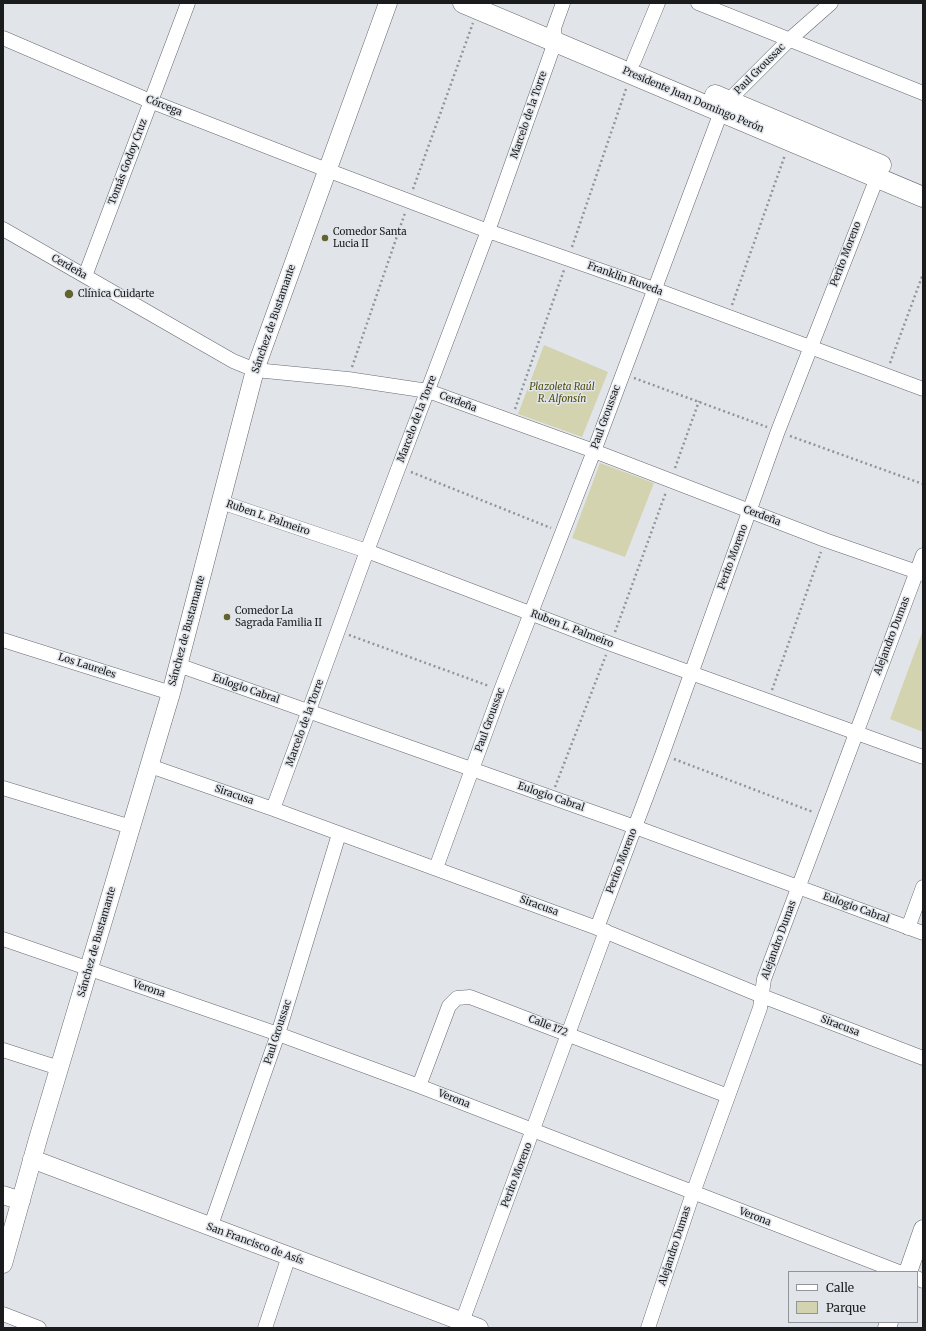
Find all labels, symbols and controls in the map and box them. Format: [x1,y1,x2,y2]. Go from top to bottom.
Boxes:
street label: Paul Groussac [732,41,788,97]
street label: Presidente Juan Domingo Perón [620,65,766,135]
street label: Marcelo de la Torre [508,70,550,160]
street label: Córcega [144,93,184,119]
street label: Tomás Godoy Cruz [106,117,150,207]
street label: Perito Moreno [828,220,864,288]
place label: Comedor Santa Lucia II [333,226,407,250]
marker: Comedor Santa Lucia II [320,233,330,243]
street label: Cerdeña [49,252,89,282]
street label: Franklin Ruveda [586,260,664,298]
street label: Sánchez de Bustamante [250,263,298,375]
marker: Clínica Cuidarte [63,288,75,300]
place label: Clínica Cuidarte [78,288,154,300]
street label: Marcelo de la Torre [395,374,439,464]
park label: Plazoleta Raúl R. Alfonsín [529,381,595,404]
street label: Paul Groussac [589,383,623,451]
street label: Cerdeña [438,389,478,415]
street label: Ruben L. Palmeiro [225,498,311,538]
street label: Cerdeña [742,503,782,529]
street label: Perito Moreno [716,523,750,591]
street label: Sánchez de Bustamante [166,574,208,688]
street label: Alejandro Dumas [872,595,912,677]
place label: Comedor La Sagrada Familia II [235,605,322,628]
street label: Ruben L. Palmeiro [529,608,615,650]
marker: Comedor La Sagrada Familia II [222,612,232,622]
street label: Los Laureles [57,651,117,681]
street label: Eulogio Cabral [211,672,281,706]
street label: Marcelo de la Torre [284,678,326,768]
street label: Paul Groussac [473,686,507,754]
street label: Eulogio Cabral [516,780,586,814]
street label: Siracusa [213,783,255,807]
street label: Perito Moreno [604,827,640,895]
street label: Sánchez de Bustamante [75,885,119,999]
street label: Eulogio Cabral [821,890,891,926]
street label: Siracusa [518,893,560,919]
street label: Alejandro Dumas [759,899,799,981]
street label: Verona [131,978,167,1000]
street label: Paul Groussac [262,998,294,1066]
street label: Calle 172 [527,1013,569,1039]
street label: Siracusa [819,1013,861,1039]
street label: Verona [436,1087,472,1111]
street label: Perito Moreno [499,1141,535,1209]
street label: Alejandro Dumas [656,1205,694,1287]
street label: Verona [737,1205,773,1229]
street label: San Francisco de Asís [205,1221,305,1267]
legend [788,1271,918,1323]
text: Calle [826,1280,854,1295]
text: Parque [826,1300,866,1315]

